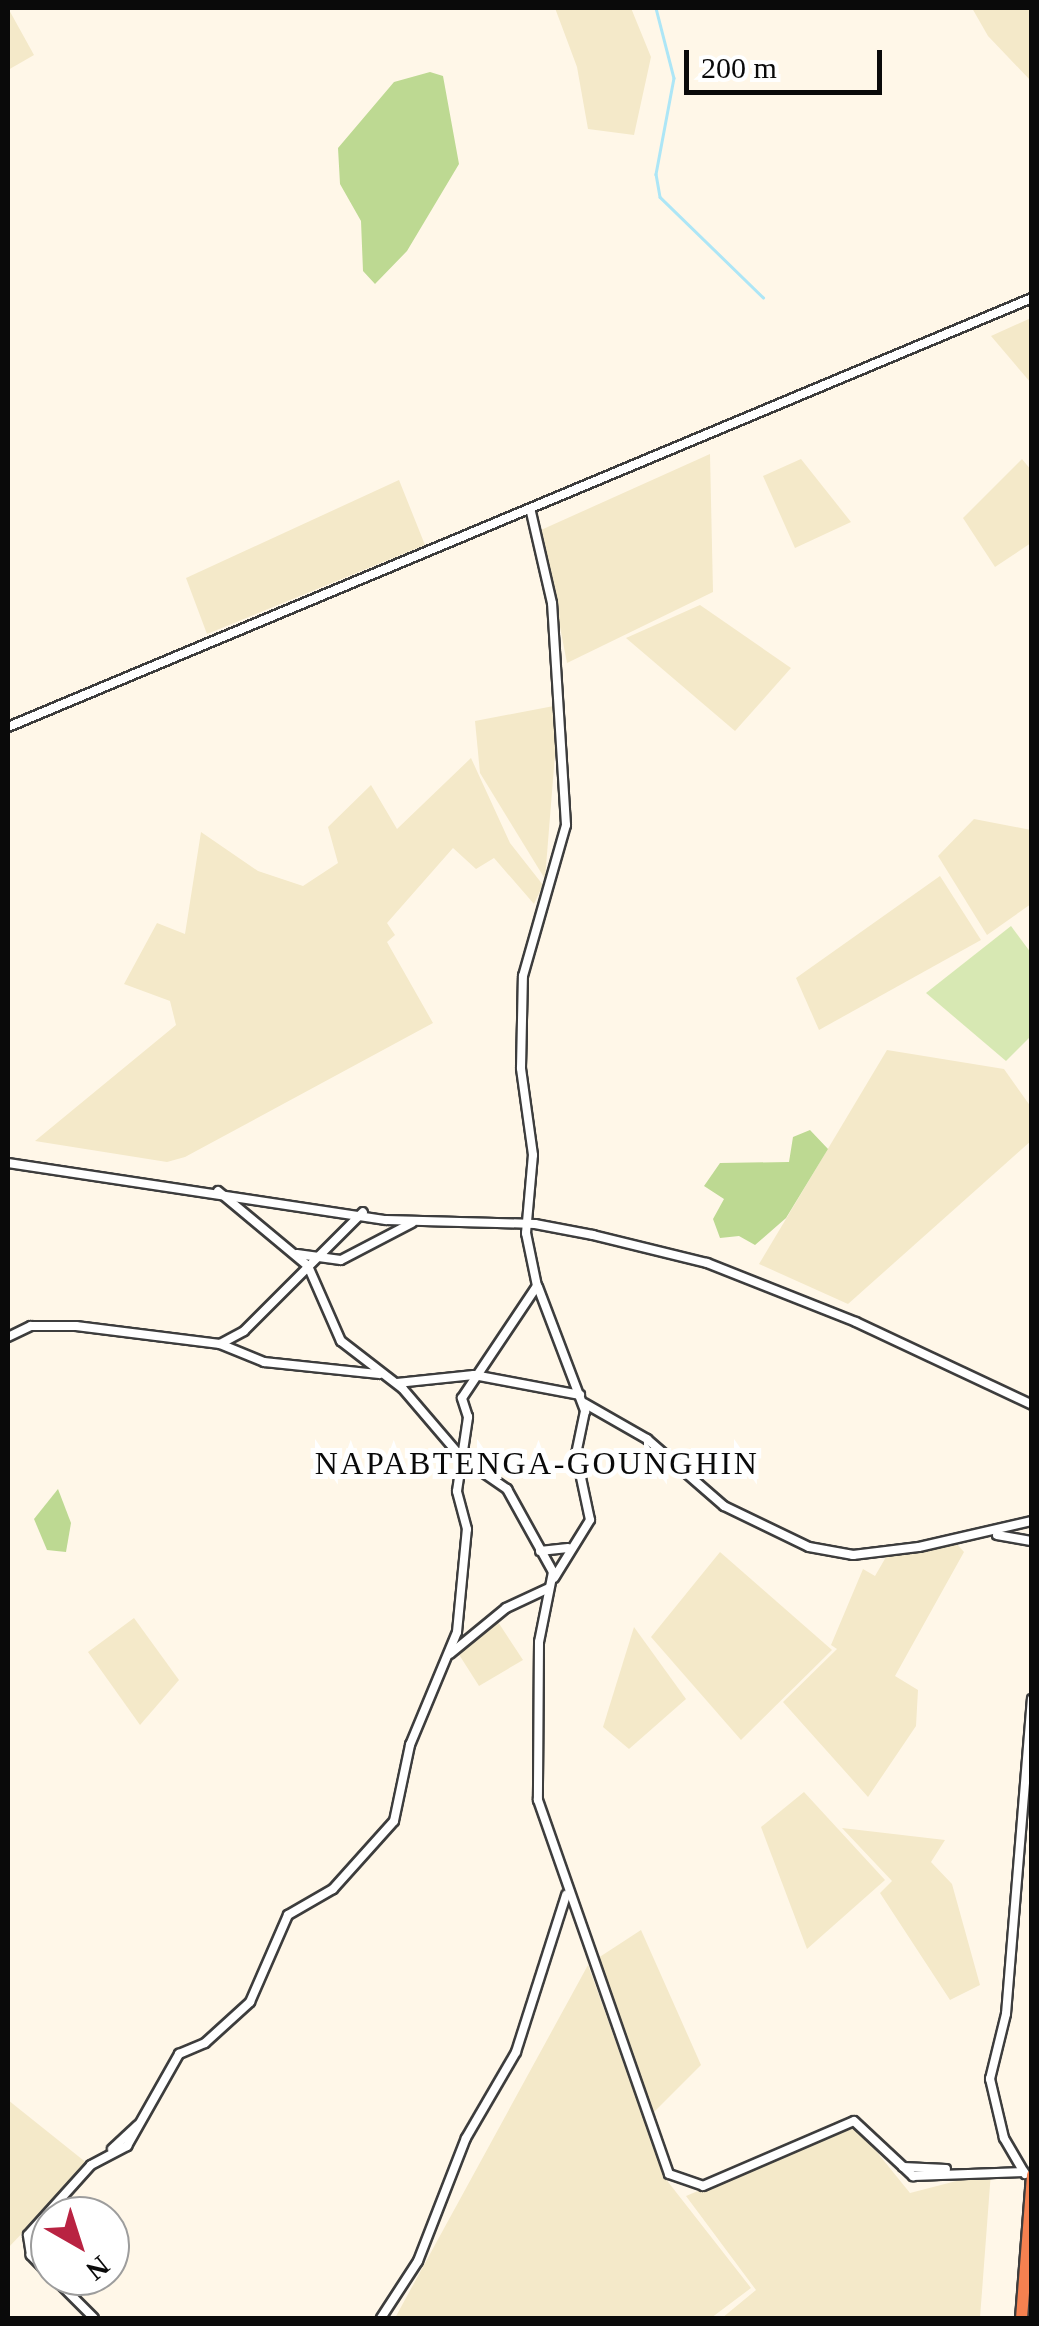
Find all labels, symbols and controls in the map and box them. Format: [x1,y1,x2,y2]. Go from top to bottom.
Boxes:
scale bar [689,30,886,92]
text: 200 m [701,51,777,84]
district label: NAPABTENGA-GOUNGHIN [315,1444,759,1482]
north arrow [30,2196,130,2296]
text: N [80,2250,116,2287]

